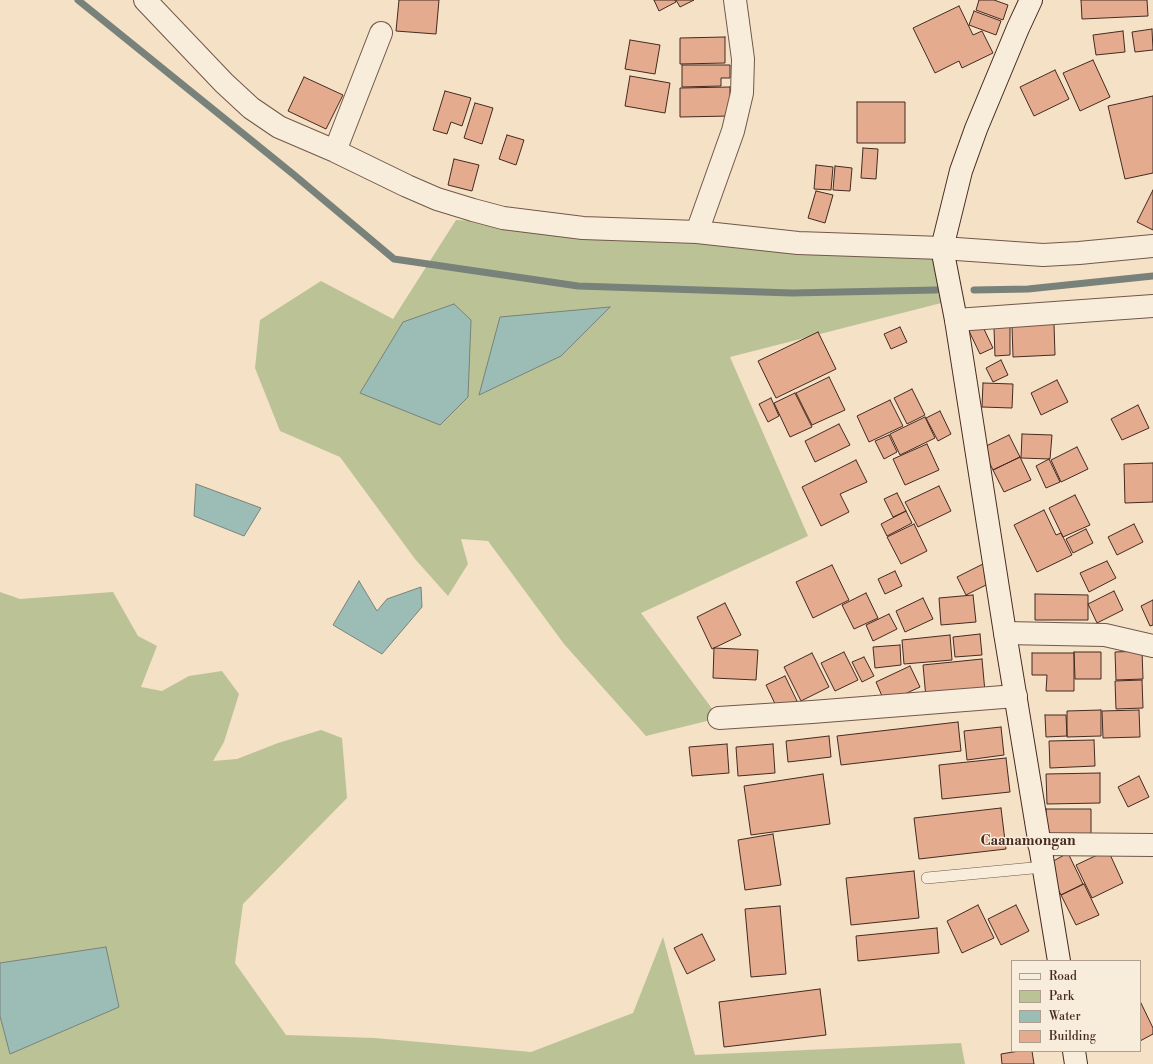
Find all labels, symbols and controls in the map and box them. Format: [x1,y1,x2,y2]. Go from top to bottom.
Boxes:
district label: Caanamongan [980,834,1076,850]
legend [1011,960,1141,1052]
text: Road [1049,969,1077,984]
text: Park [1049,989,1074,1004]
text: Water [1049,1009,1081,1024]
text: Building [1049,1029,1096,1044]

